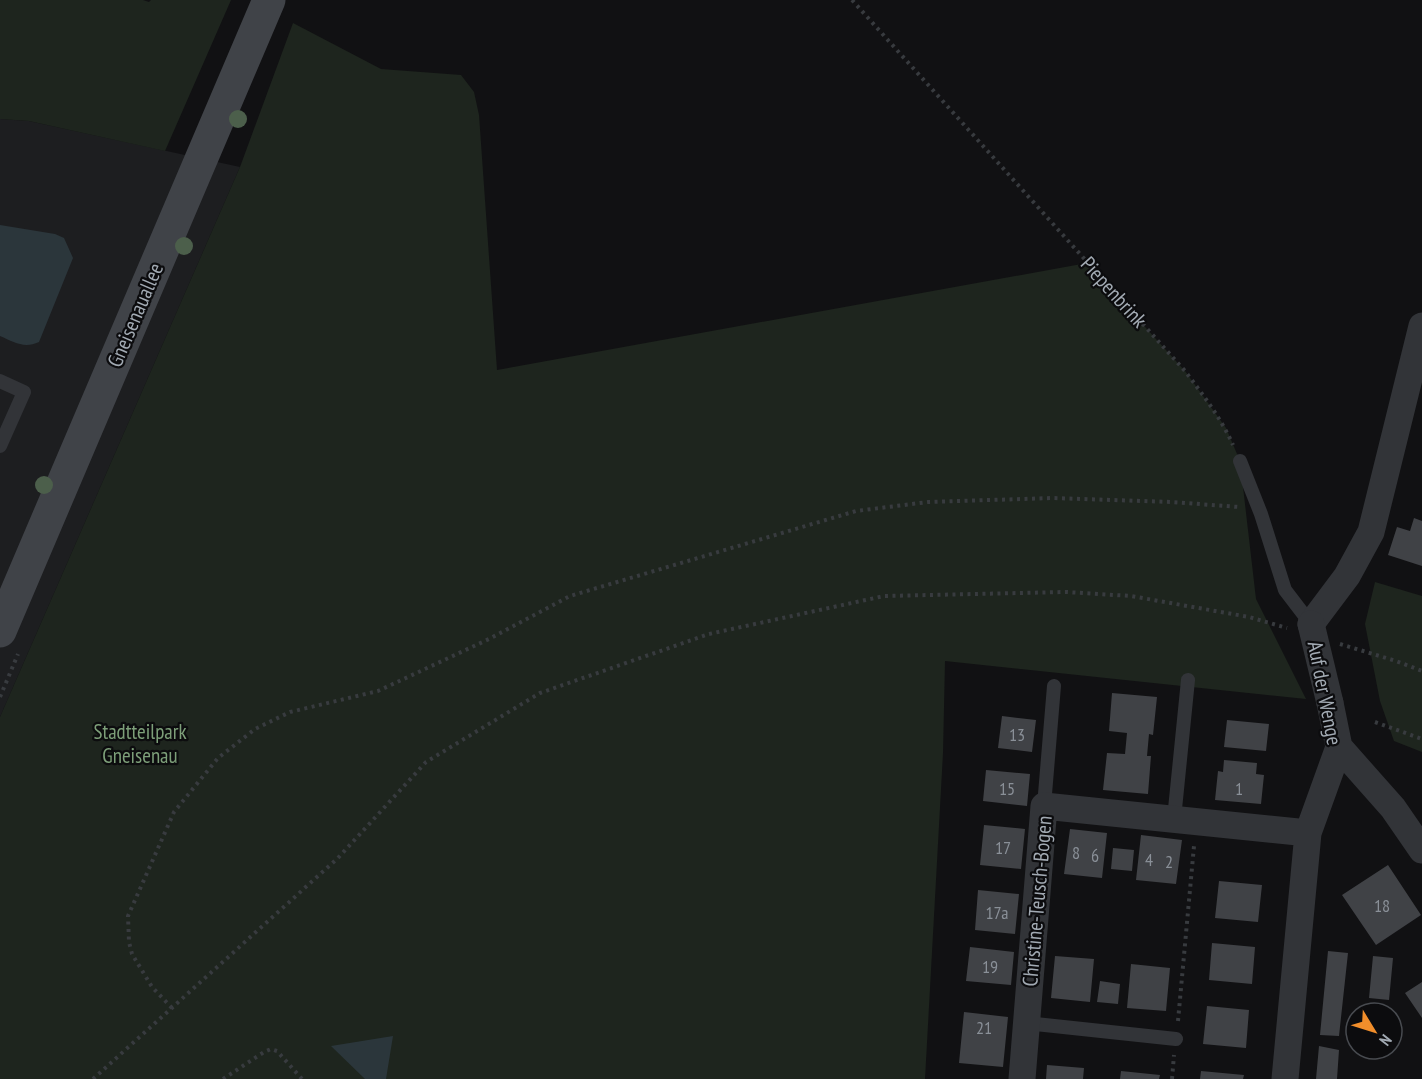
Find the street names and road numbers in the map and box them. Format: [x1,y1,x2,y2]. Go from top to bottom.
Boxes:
street label: Piepenbrink [1075,251,1153,333]
street label: Gneisenauallee [101,259,169,371]
street label: Auf der Wenge [1302,639,1348,747]
street label: Christine-Teusch-Bogen [1016,815,1058,987]

